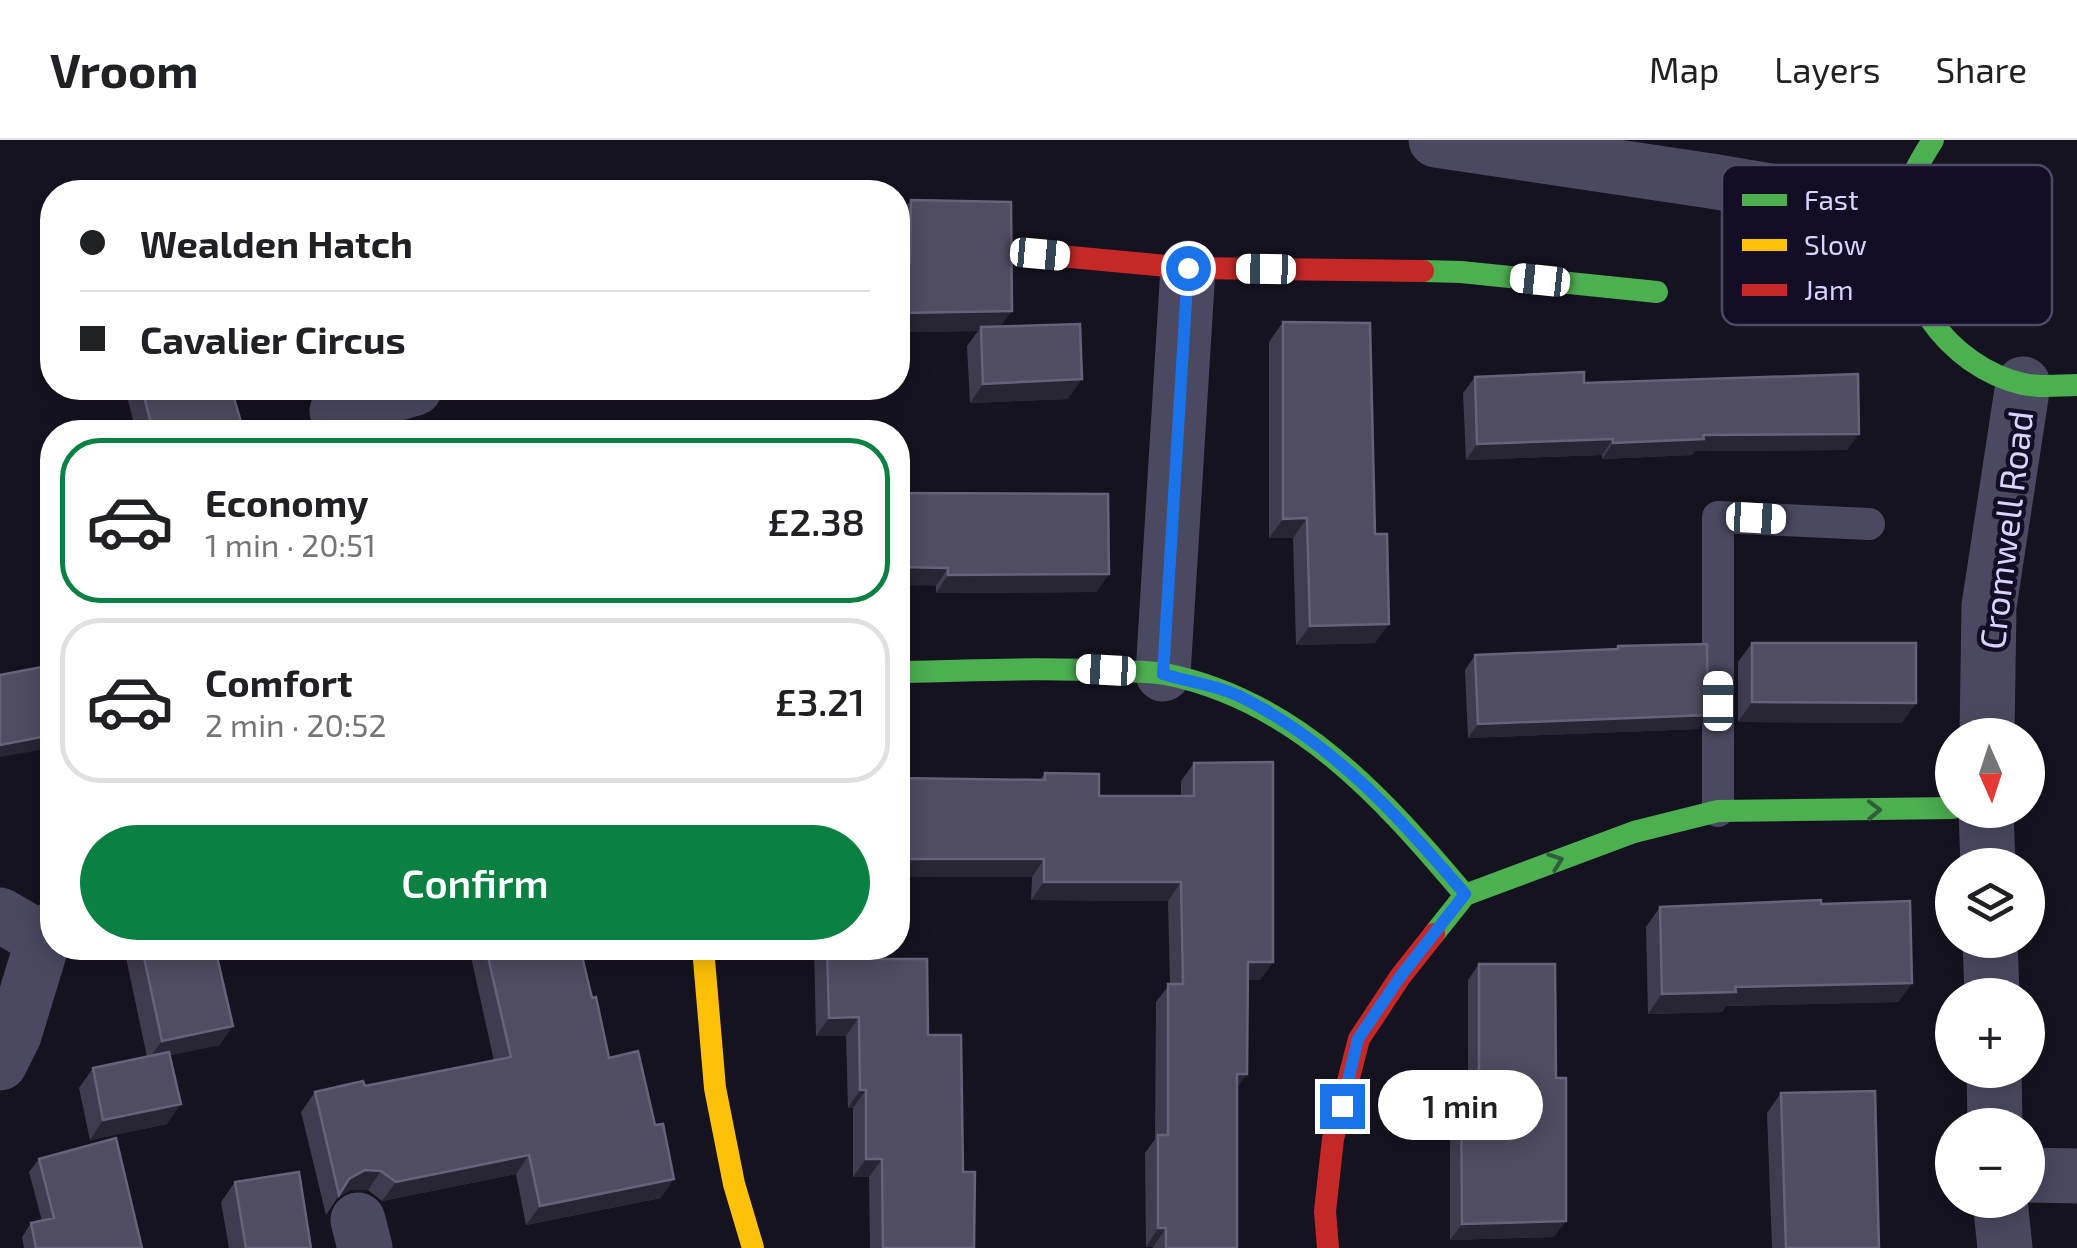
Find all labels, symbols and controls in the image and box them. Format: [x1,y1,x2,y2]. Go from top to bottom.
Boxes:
text: Vroom [50,40,199,98]
text: Map [1649,48,1719,90]
text: Layers [1774,48,1880,90]
text: Share [1935,48,2027,90]
legend [1722,165,2052,325]
text: Fast [1804,182,1859,216]
text: Wealden Hatch [140,220,413,266]
text: Slow [1804,227,1867,261]
car [1009,236,1071,272]
route start [1166,246,1211,291]
car [1236,253,1296,285]
car [1509,262,1571,298]
text: Jam [1804,272,1853,306]
text: Cavalier Circus [140,316,406,362]
street label: Cromwell Road [1970,408,2040,652]
icon: car [85,476,175,566]
text: Economy [205,479,369,525]
text: £2.38 [767,498,865,544]
car [1725,501,1787,535]
text: 1 min · 20:51 [205,525,376,563]
car [1075,653,1137,687]
icon: car [85,656,175,746]
text: Comfort [205,659,353,705]
car [1703,671,1733,731]
text: £3.21 [775,678,865,724]
text: 2 min · 20:52 [205,705,386,743]
north arrow [1935,718,2045,828]
map controls [1935,718,2045,1218]
one-way arrow [1866,799,1882,820]
button: Confirm [80,825,870,940]
button: layers [1935,848,2045,958]
one-way arrow [1547,852,1564,873]
button: + [1935,978,2045,1088]
callout: 1 min [1377,1071,1542,1141]
route end [1320,1084,1365,1129]
text: 1 min [1423,1086,1498,1124]
button: − [1935,1108,2045,1218]

